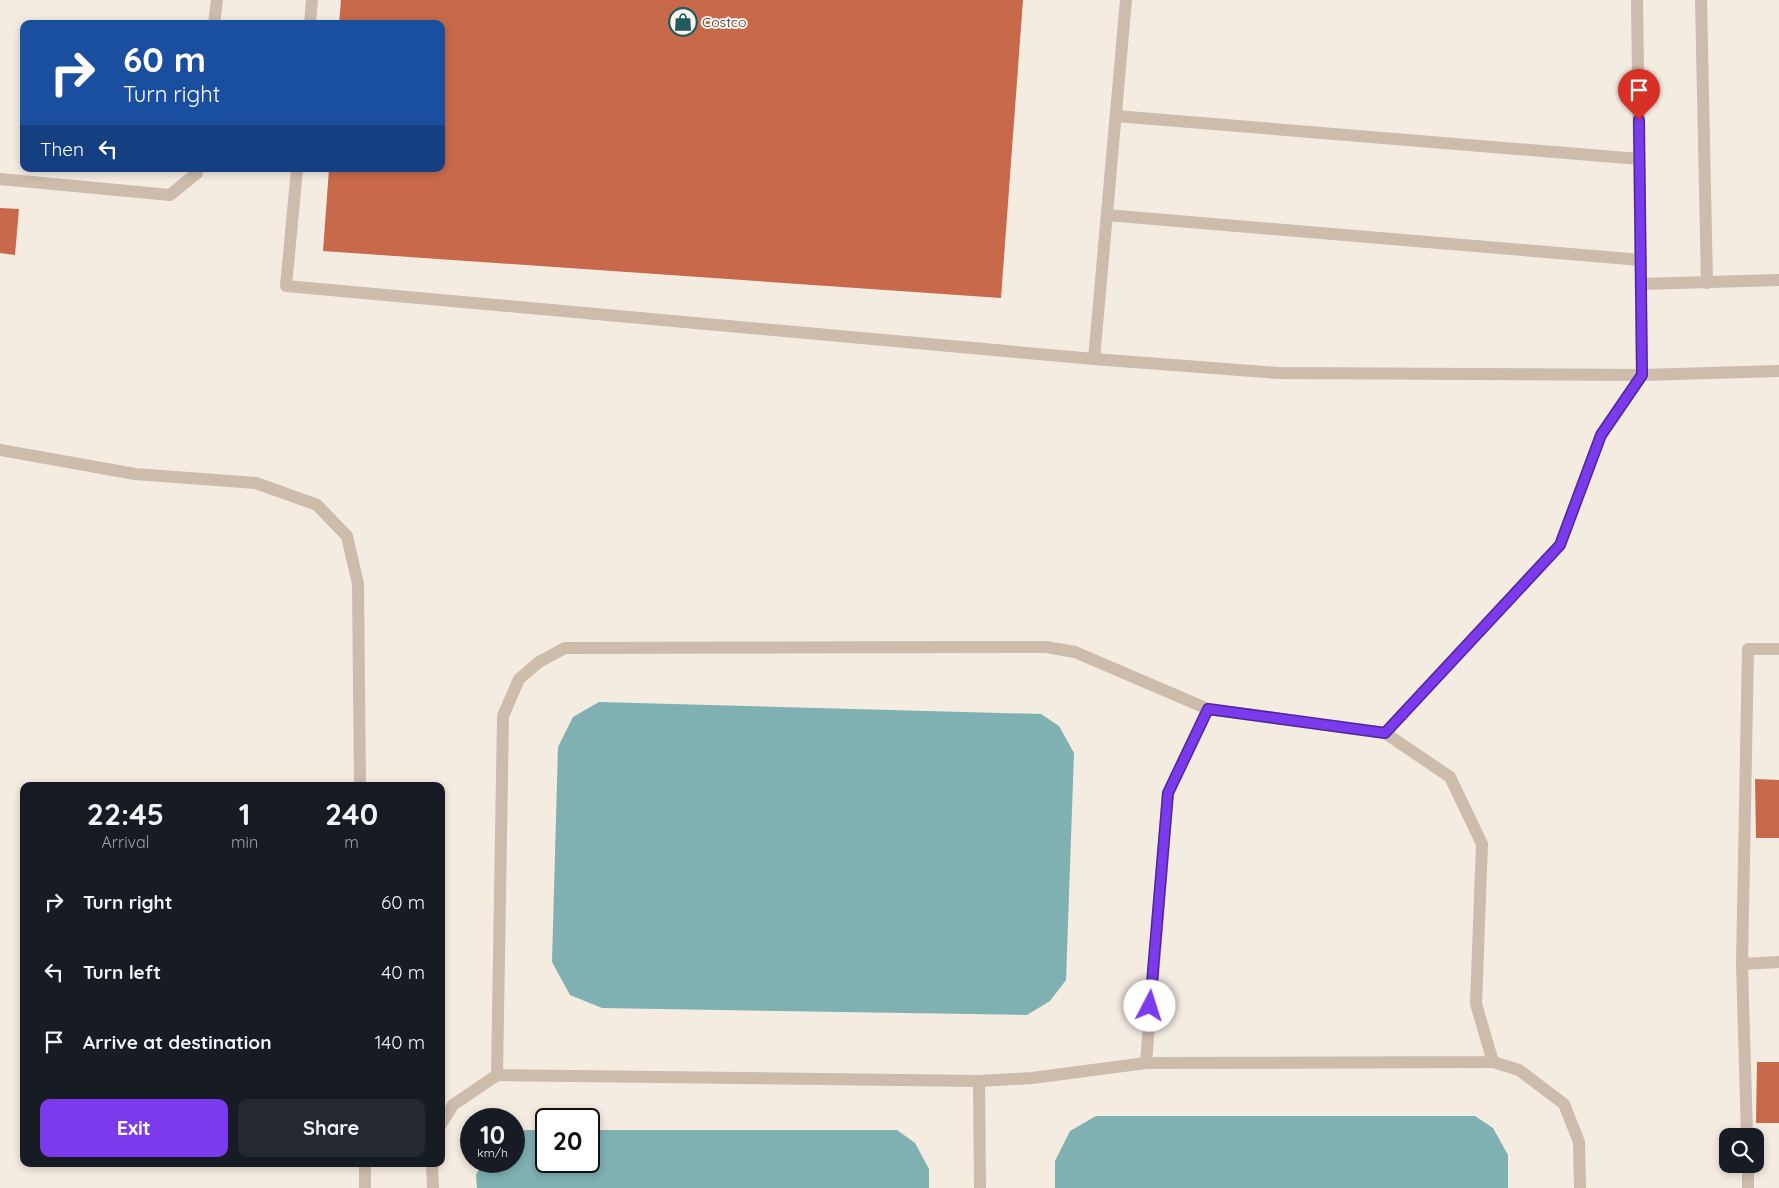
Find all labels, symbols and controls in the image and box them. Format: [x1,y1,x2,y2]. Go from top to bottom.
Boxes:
shop icon: Costco [668,7,698,37]
place label: Costco [702,13,747,31]
text: 60 m [123,37,206,81]
icon: right [40,40,105,105]
pin [1618,69,1660,120]
icon: arrive [1625,76,1653,104]
text: Turn right [123,80,220,108]
icon: left [94,135,122,163]
text: Then [40,137,84,161]
text: 22:45 [87,795,164,833]
text: 1 [239,795,250,833]
text: 240 [325,795,378,833]
text: Arrival [102,832,149,852]
text: min [231,832,258,852]
text: m [344,832,359,852]
icon: right [40,888,68,916]
text: Turn right [83,890,172,914]
text: 60 m [381,890,425,914]
icon: left [40,958,68,986]
text: Turn left [83,960,161,984]
text: 40 m [381,960,425,984]
position arrow [1123,979,1175,1031]
icon: arrive [40,1028,68,1056]
text: Arrive at destination [83,1030,272,1054]
text: 140 m [374,1030,425,1054]
button: Exit [40,1099,228,1157]
button: Share [238,1099,425,1157]
speed limit sign: 20 [535,1108,600,1173]
text: 10 [480,1119,505,1150]
map controls [1719,1128,1764,1173]
button: search [1719,1128,1764,1173]
text: km/h [477,1145,508,1160]

